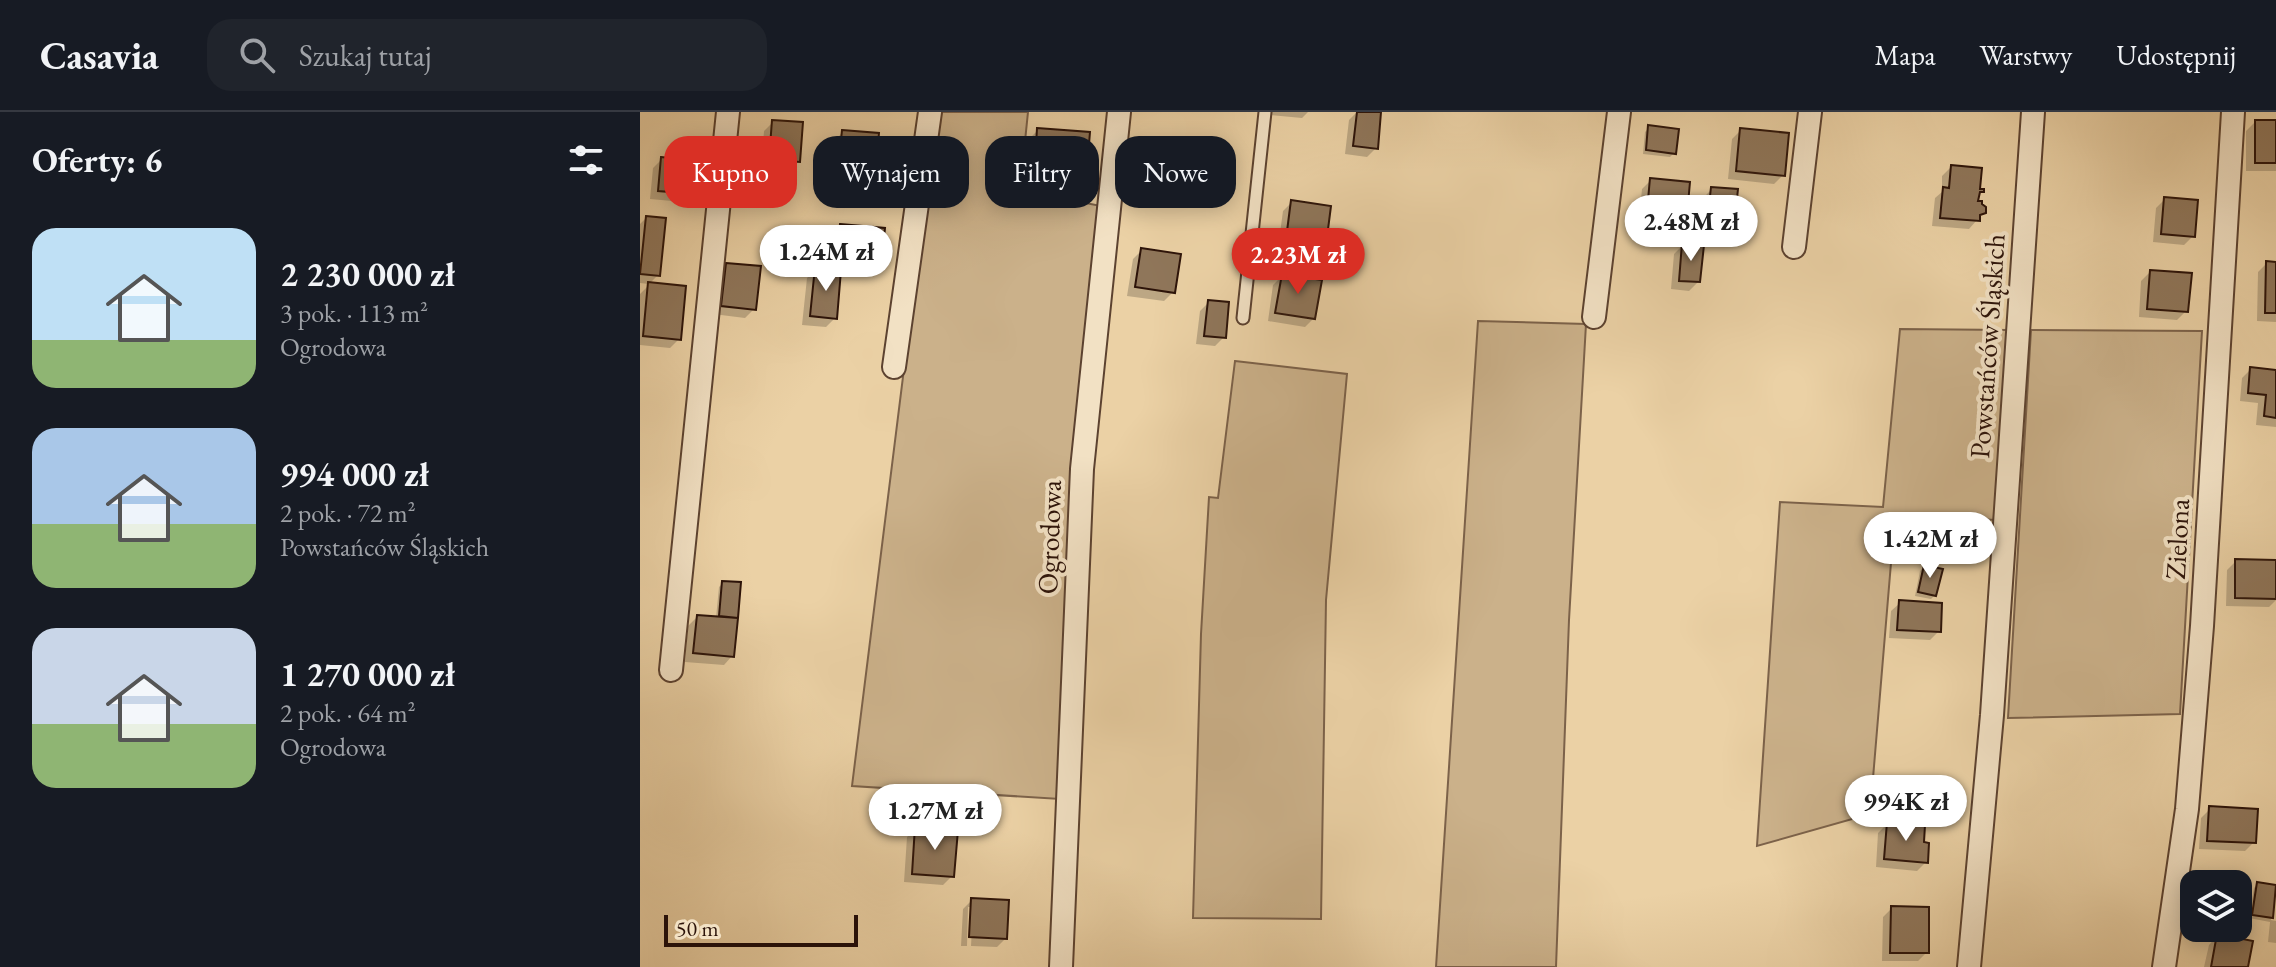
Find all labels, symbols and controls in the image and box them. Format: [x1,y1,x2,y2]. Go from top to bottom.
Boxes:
search box [207,19,767,91]
text: Casavia [40,31,159,80]
icon: search [235,33,279,77]
text: Szukaj tutaj [299,36,431,75]
text: Mapa [1875,37,1936,73]
text: Warstwy [1980,37,2072,73]
text: Udostępnij [2116,37,2236,73]
chip: Kupno [664,136,797,208]
chip: Wynajem [813,136,969,208]
chip: Filtry [985,136,1099,208]
chip: Nowe [1115,136,1236,208]
text: Oferty: 6 [32,138,162,182]
icon: filters [564,138,608,182]
pin: 2.48M zł [1608,195,1774,263]
text: 2.48M zł [1643,204,1739,238]
pin: 1.24M zł [743,225,909,293]
pin: 2.23M zł [1215,228,1381,296]
street label: Powstańców Śląskich [1961,232,2013,460]
text: 1.24M zł [778,234,874,268]
text: 2.23M zł [1250,237,1346,271]
text: 2 230 000 zł [280,252,455,296]
icon: home [96,260,192,356]
text: 3 pok. · 113 m² [280,296,428,330]
text: Ogrodowa [280,330,386,364]
text: 994 000 zł [280,452,429,496]
icon: home [96,460,192,556]
street label: Ogrodowa [1029,478,1069,595]
text: 2 pok. · 72 m² [280,496,416,530]
street label: Zielona [2157,497,2197,580]
pin: 1.42M zł [1847,512,2013,580]
text: 1.42M zł [1882,521,1978,555]
text: Powstańców Śląskich [280,530,489,564]
text: 1 270 000 zł [280,652,455,696]
icon: home [96,660,192,756]
text: 2 pok. · 64 m² [280,696,416,730]
text: Ogrodowa [280,730,386,764]
pin: 994K zł [1832,775,1980,843]
pin: 1.27M zł [852,784,1018,852]
text: 994K zł [1863,784,1949,818]
text: 1.27M zł [887,793,983,827]
map controls [2180,870,2252,942]
button: layers [2180,870,2252,942]
scale bar [664,911,858,947]
text: 50 m [676,914,719,943]

